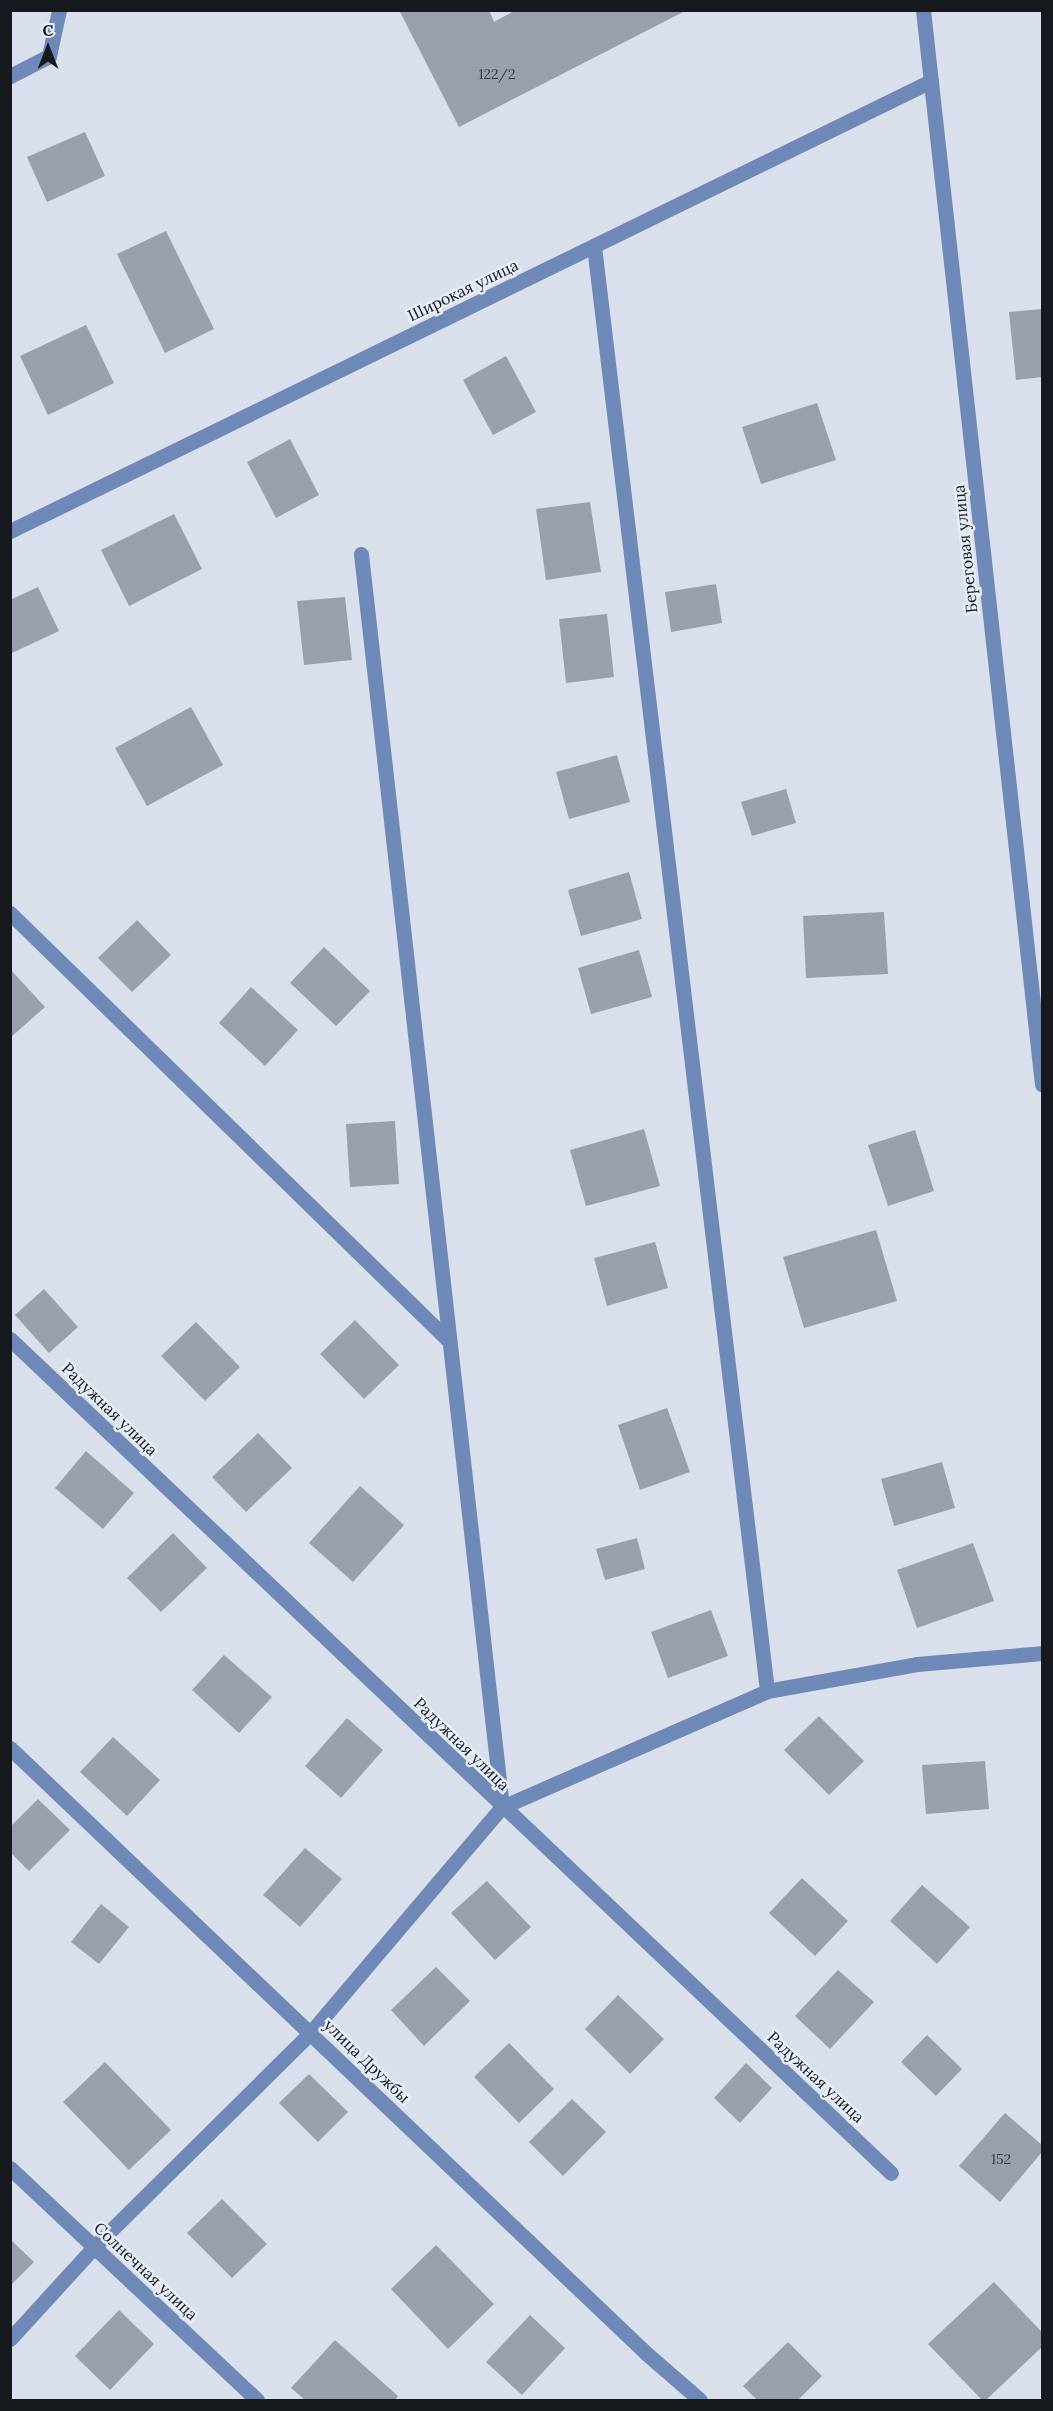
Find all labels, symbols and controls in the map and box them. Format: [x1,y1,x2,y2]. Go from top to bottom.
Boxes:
north arrow [18,18,78,78]
text: С [42,20,54,40]
house number: 122/2 [479,66,515,82]
street label: Широкая улица [405,255,521,325]
street label: Береговая улица [949,484,981,614]
street label: Радужная улица [58,1359,162,1459]
street label: Радужная улица [410,1694,514,1794]
street label: улица Дружбы [320,2015,414,2107]
street label: Радужная улица [764,2027,868,2127]
house number: 152 [991,2151,1011,2167]
street label: Солнечная улица [90,2218,202,2324]

